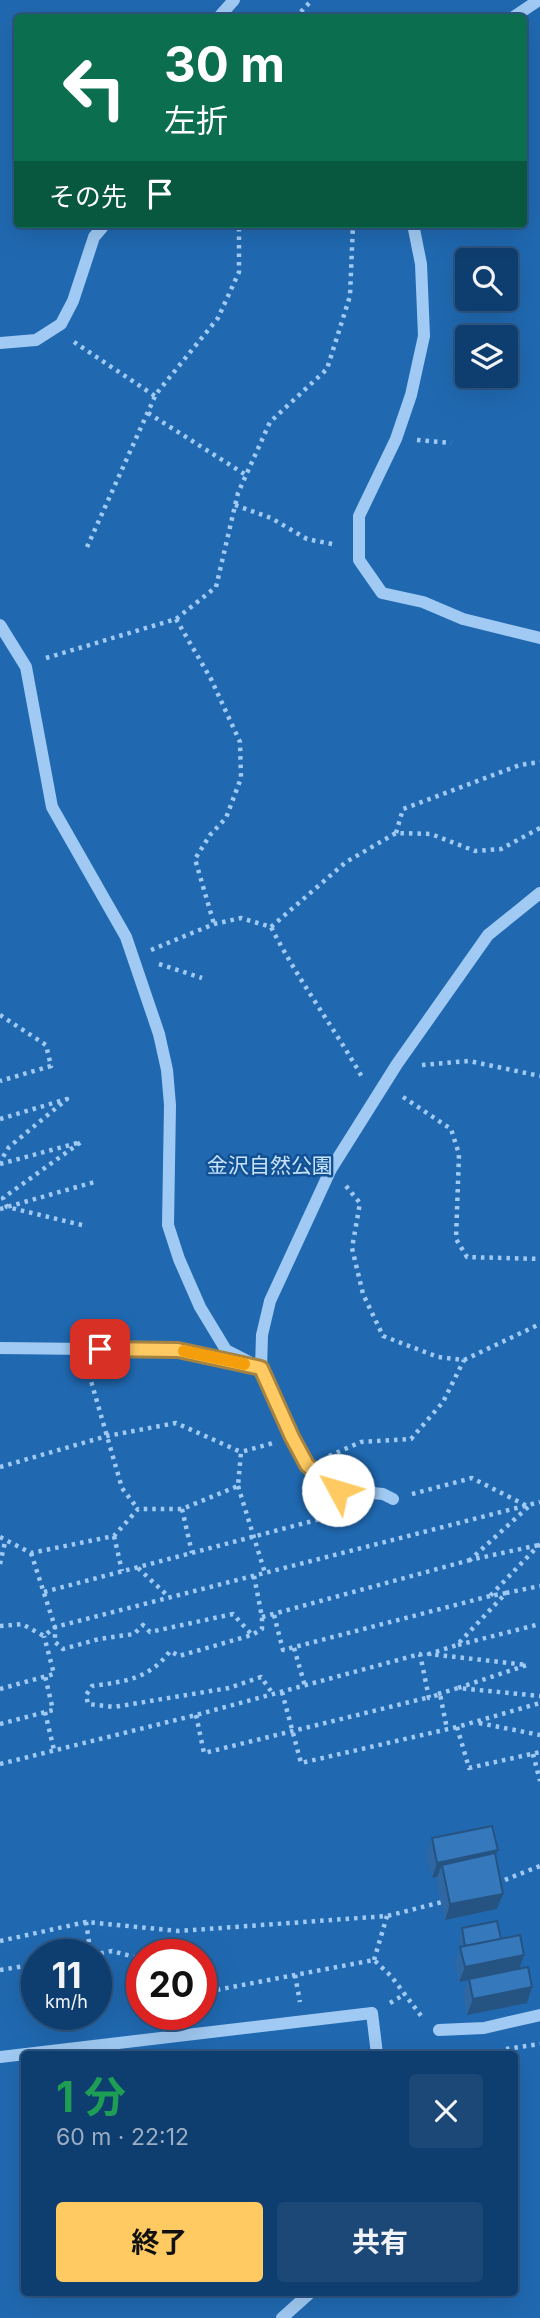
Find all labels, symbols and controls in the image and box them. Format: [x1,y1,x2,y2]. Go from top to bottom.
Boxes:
text: 30 m [164,35,285,94]
icon: left [49,42,140,133]
text: 左折 [164,101,228,140]
icon: arrive [141,175,179,213]
text: その先 [49,181,127,212]
map controls [455,248,518,388]
button: search [455,248,518,311]
button: layers [455,325,518,388]
park label: 金沢自然公園 [207,1153,333,1178]
pin [70,1319,130,1379]
icon: arrive [81,1330,119,1368]
position arrow [301,1453,375,1527]
speed limit sign: 20 [126,1939,217,2030]
text: 11 [51,1954,82,1996]
text: km/h [45,1991,88,2012]
text: 1 分 [56,2071,126,2122]
button: close [409,2074,483,2148]
text: 60 m · 22:12 [56,2123,189,2151]
button: 終了 [56,2202,263,2282]
button: 共有 [277,2202,483,2282]

